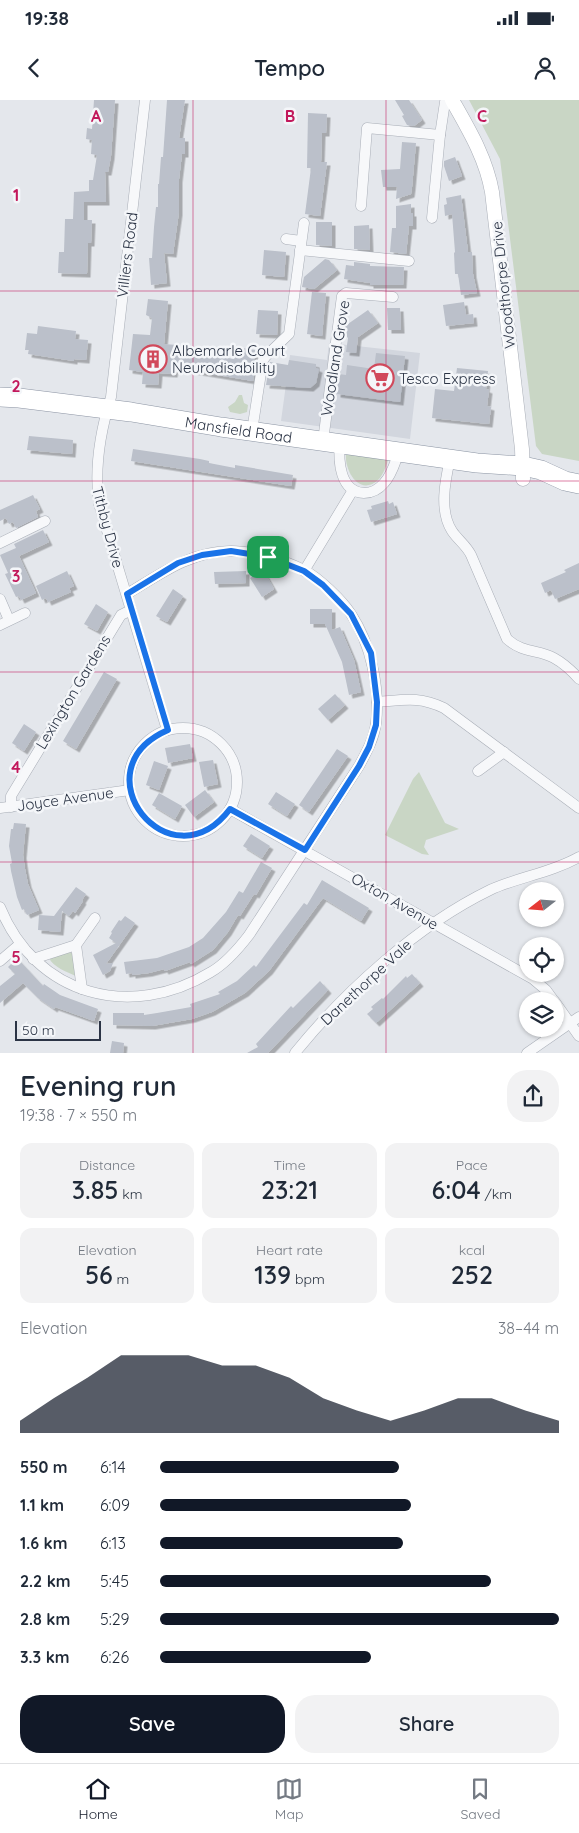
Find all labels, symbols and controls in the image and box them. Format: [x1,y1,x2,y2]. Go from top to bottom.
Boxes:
text: 19:38 [25,6,69,30]
icon: back [20,54,48,82]
text: Tempo [254,54,325,82]
icon: person [531,54,559,82]
text: A [91,106,102,126]
text: B [285,106,295,126]
text: C [477,106,487,126]
text: 1 [13,185,19,205]
street label: Villiers Road [112,211,142,299]
street label: Woodthorpe Drive [487,221,519,349]
street label: Woodland Grove [316,299,354,417]
place label: Albemarle Court Neurodisability [172,341,285,377]
building icon: Albemarle Court Neurodisability [138,344,168,374]
supermarket icon: Tesco Express [365,363,395,393]
place label: Tesco Express [399,369,496,388]
text: 2 [11,376,21,396]
street label: Mansfield Road [184,412,294,446]
street label: Tithby Drive [88,484,128,570]
pin [247,536,289,578]
icon: arrive [254,543,282,571]
text: 3 [12,566,20,586]
street label: Lexington Gardens [31,631,115,753]
text: 4 [11,757,21,777]
street label: Joyce Avenue [15,783,115,815]
street label: Oxton Avenue [348,868,442,934]
north arrow [519,882,564,928]
map controls [519,882,564,1037]
street label: Danethorpe Vale [316,935,416,1029]
button: locate [519,937,564,982]
text: 5 [11,947,21,967]
button: layers [519,992,564,1037]
scale bar [15,1018,101,1041]
text: 50 m [22,1021,55,1039]
text: Evening run [20,1068,177,1103]
button: share [507,1070,559,1122]
text: 19:38 · 7 × 550 m [20,1105,137,1125]
text: Distance [79,1156,135,1174]
text: Time [273,1156,306,1174]
text: Pace [456,1156,488,1174]
text: 3.85 [72,1174,119,1205]
text: 23:21 [261,1174,318,1205]
text: 6:04 [432,1174,481,1205]
text: km [119,1185,143,1203]
text: /km [481,1185,512,1203]
text: Elevation [78,1241,137,1259]
text: Heart rate [256,1241,323,1259]
text: kcal [459,1241,485,1259]
text: 56 [85,1259,113,1290]
text: 139 [254,1259,291,1290]
text: 252 [451,1259,493,1290]
text: m [113,1270,129,1288]
text: bpm [291,1270,325,1288]
text: Elevation [20,1318,87,1338]
text: 38–44 m [498,1318,559,1338]
text: 550 m [20,1457,68,1477]
text: 6:14 [100,1457,126,1477]
text: 1.1 km [20,1495,64,1515]
text: 6:09 [100,1495,130,1515]
text: 1.6 km [20,1533,67,1553]
text: 6:13 [100,1533,126,1553]
text: 2.2 km [20,1571,71,1591]
text: 5:45 [100,1571,129,1591]
text: 2.8 km [20,1609,70,1629]
text: 5:29 [100,1609,130,1629]
text: 3.3 km [20,1647,70,1667]
text: 6:26 [100,1647,129,1667]
button: Save [20,1695,285,1753]
button: Share [295,1695,559,1753]
tab: Home [79,1775,118,1823]
tab: Map [275,1775,303,1823]
tab: Saved [461,1775,500,1823]

